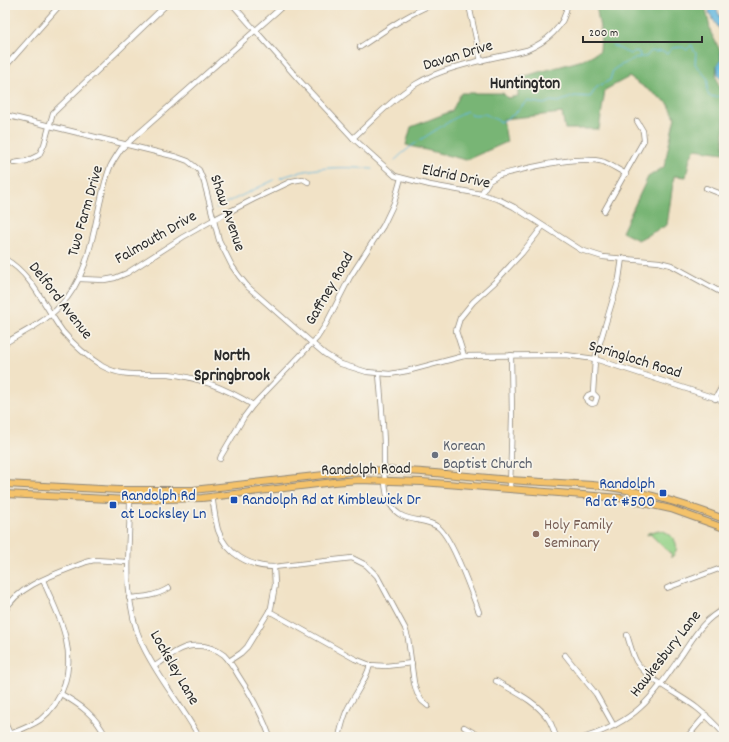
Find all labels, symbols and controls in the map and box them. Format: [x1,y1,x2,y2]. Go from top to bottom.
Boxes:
scale bar [583,18,702,44]
text: 200 m [589,25,618,42]
street label: Davan Drive [420,35,496,77]
district label: Huntington [490,73,560,97]
street label: Eldrid Drive [420,159,492,195]
street label: Two Farm Drive [62,163,110,259]
street label: Shaw Avenue [203,172,251,254]
street label: Falmouth Drive [111,205,201,271]
street label: Gaffney Road [300,248,360,330]
street label: Delford Avenue [22,257,98,345]
street label: Springloch Road [586,335,684,385]
district label: North Springbrook [194,345,270,389]
place label: Korean Baptist Church [443,435,532,476]
marker: Korean Baptist Church [430,450,440,460]
street label: Randolph Road [321,458,411,482]
place label: Randolph Rd at #500 [585,473,655,514]
place label: Randolph Rd at Locksley Ln [121,485,206,526]
marker: Randolph Rd at #500 [658,488,668,498]
place label: Randolph Rd at Kimblewick Dr [242,489,421,512]
marker: Randolph Rd at Kimblewick Dr [229,495,239,505]
marker: Randolph Rd at Locksley Ln [108,500,118,510]
place label: Holy Family Seminary [544,514,613,555]
marker: Holy Family Seminary [531,529,541,539]
street label: Hawkesbury Lane [625,606,707,702]
street label: Locksley Lane [143,626,205,710]

